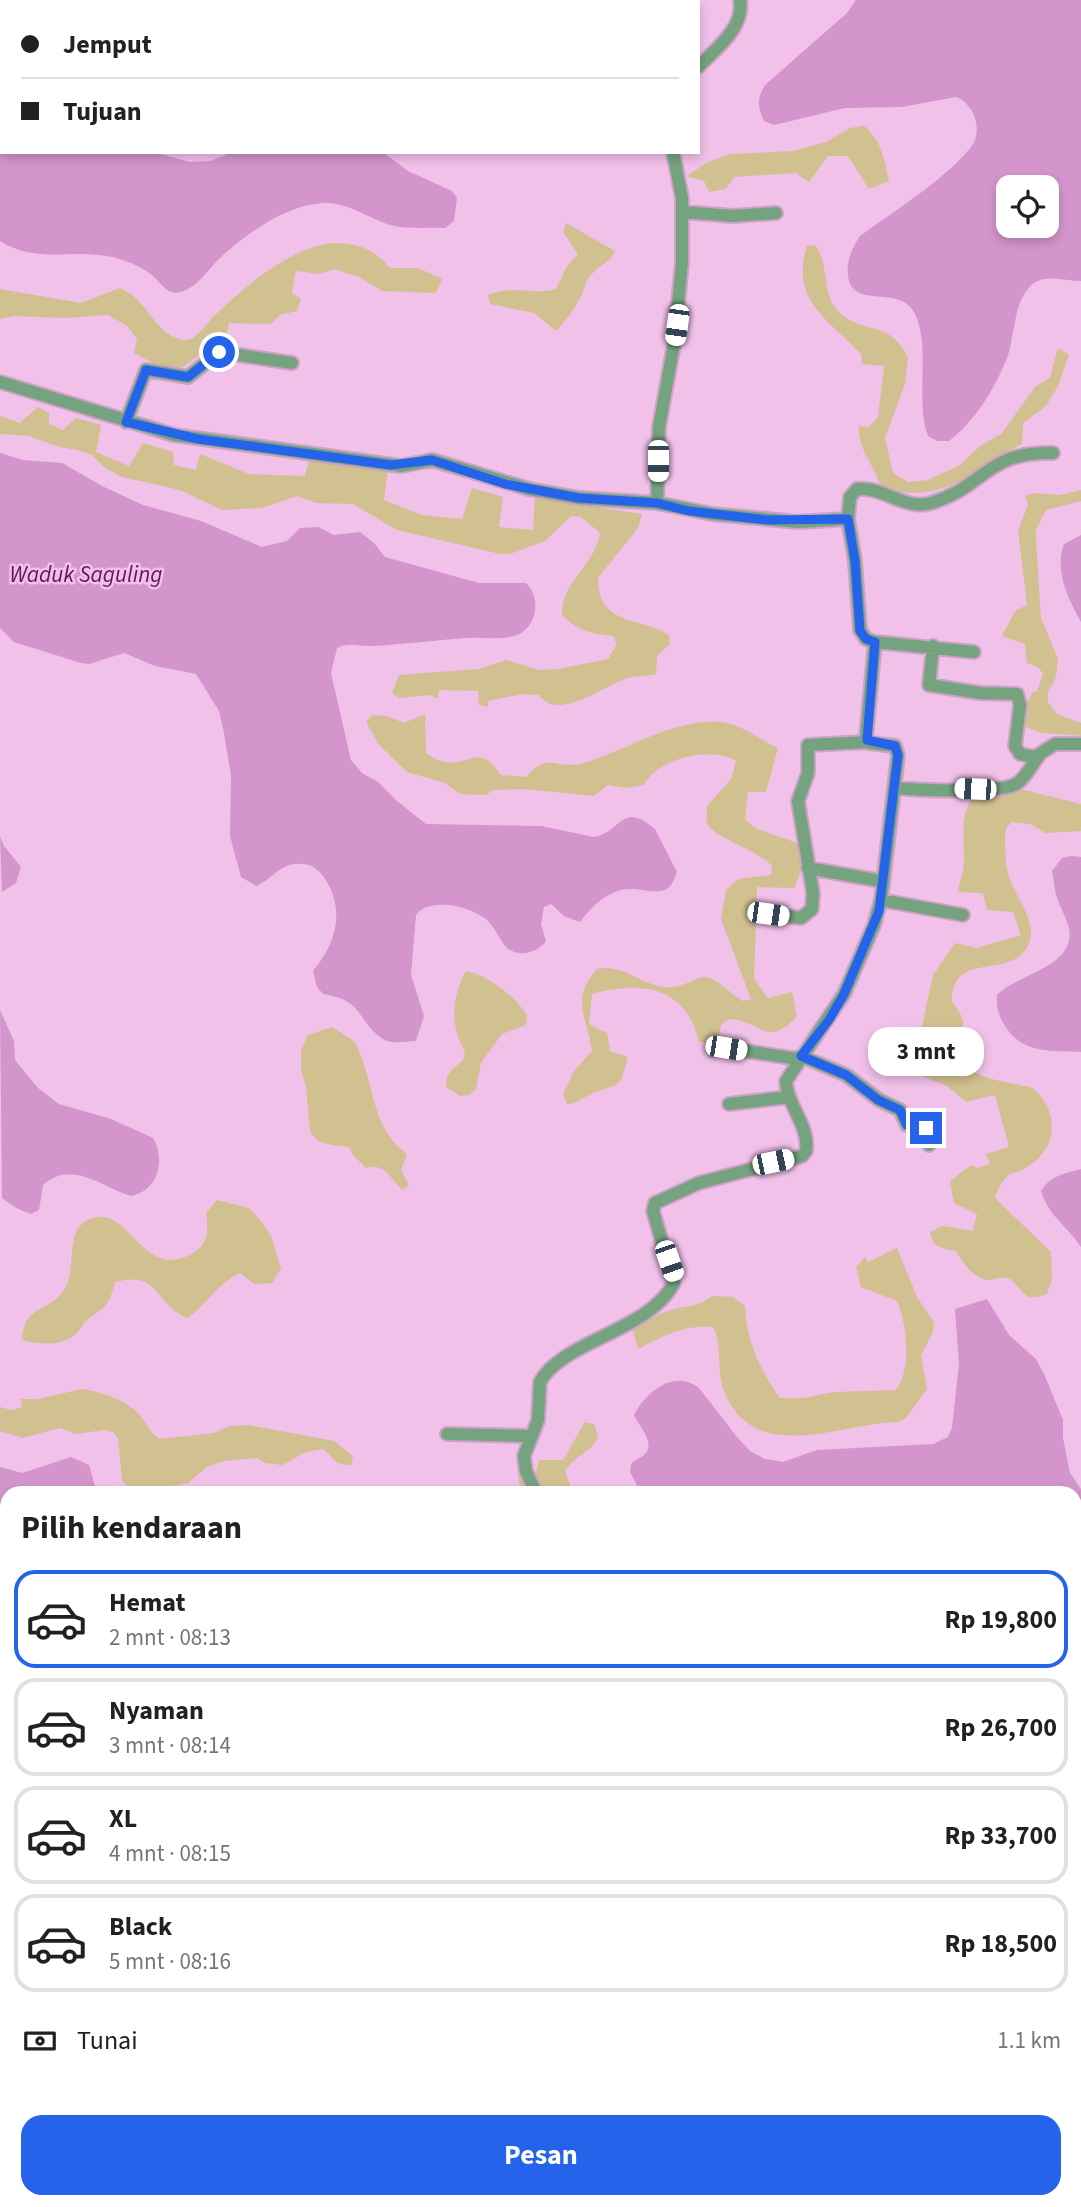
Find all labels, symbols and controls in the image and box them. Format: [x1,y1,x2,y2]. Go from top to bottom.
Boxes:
text: Jemput [63,26,152,63]
text: Tujuan [63,93,142,130]
map controls [996,175,1059,238]
button: locate [996,175,1059,238]
car [664,303,691,347]
route start [203,336,235,368]
car [648,440,669,482]
water label: Waduk Saguling [10,558,163,591]
car [954,778,997,800]
car [746,901,791,927]
callout: 3 mnt [868,1026,984,1076]
car [704,1034,749,1062]
text: 3 mnt [897,1035,955,1068]
route end [910,1112,942,1144]
car [751,1147,796,1177]
car [653,1238,686,1284]
text: Pilih kendaraan [21,1505,242,1551]
text: Hemat [109,1584,185,1621]
icon: car [25,1588,88,1651]
text: Rp 19,800 [945,1601,1057,1638]
text: 2 mnt · 08:13 [109,1621,231,1654]
text: Nyaman [109,1692,204,1729]
icon: car [25,1696,88,1759]
text: Rp 26,700 [945,1709,1057,1746]
text: 3 mnt · 08:14 [109,1729,231,1762]
text: XL [109,1800,137,1837]
icon: car [25,1804,88,1867]
text: Rp 33,700 [945,1817,1057,1854]
text: 4 mnt · 08:15 [109,1837,231,1870]
text: Black [109,1908,172,1945]
icon: car [25,1912,88,1975]
text: Rp 18,500 [945,1925,1057,1962]
text: 5 mnt · 08:16 [109,1945,231,1978]
icon: cash [21,2022,59,2060]
text: Tunai [77,2022,138,2059]
text: 1.1 km [997,2024,1061,2057]
button: Pesan [21,2115,1061,2195]

